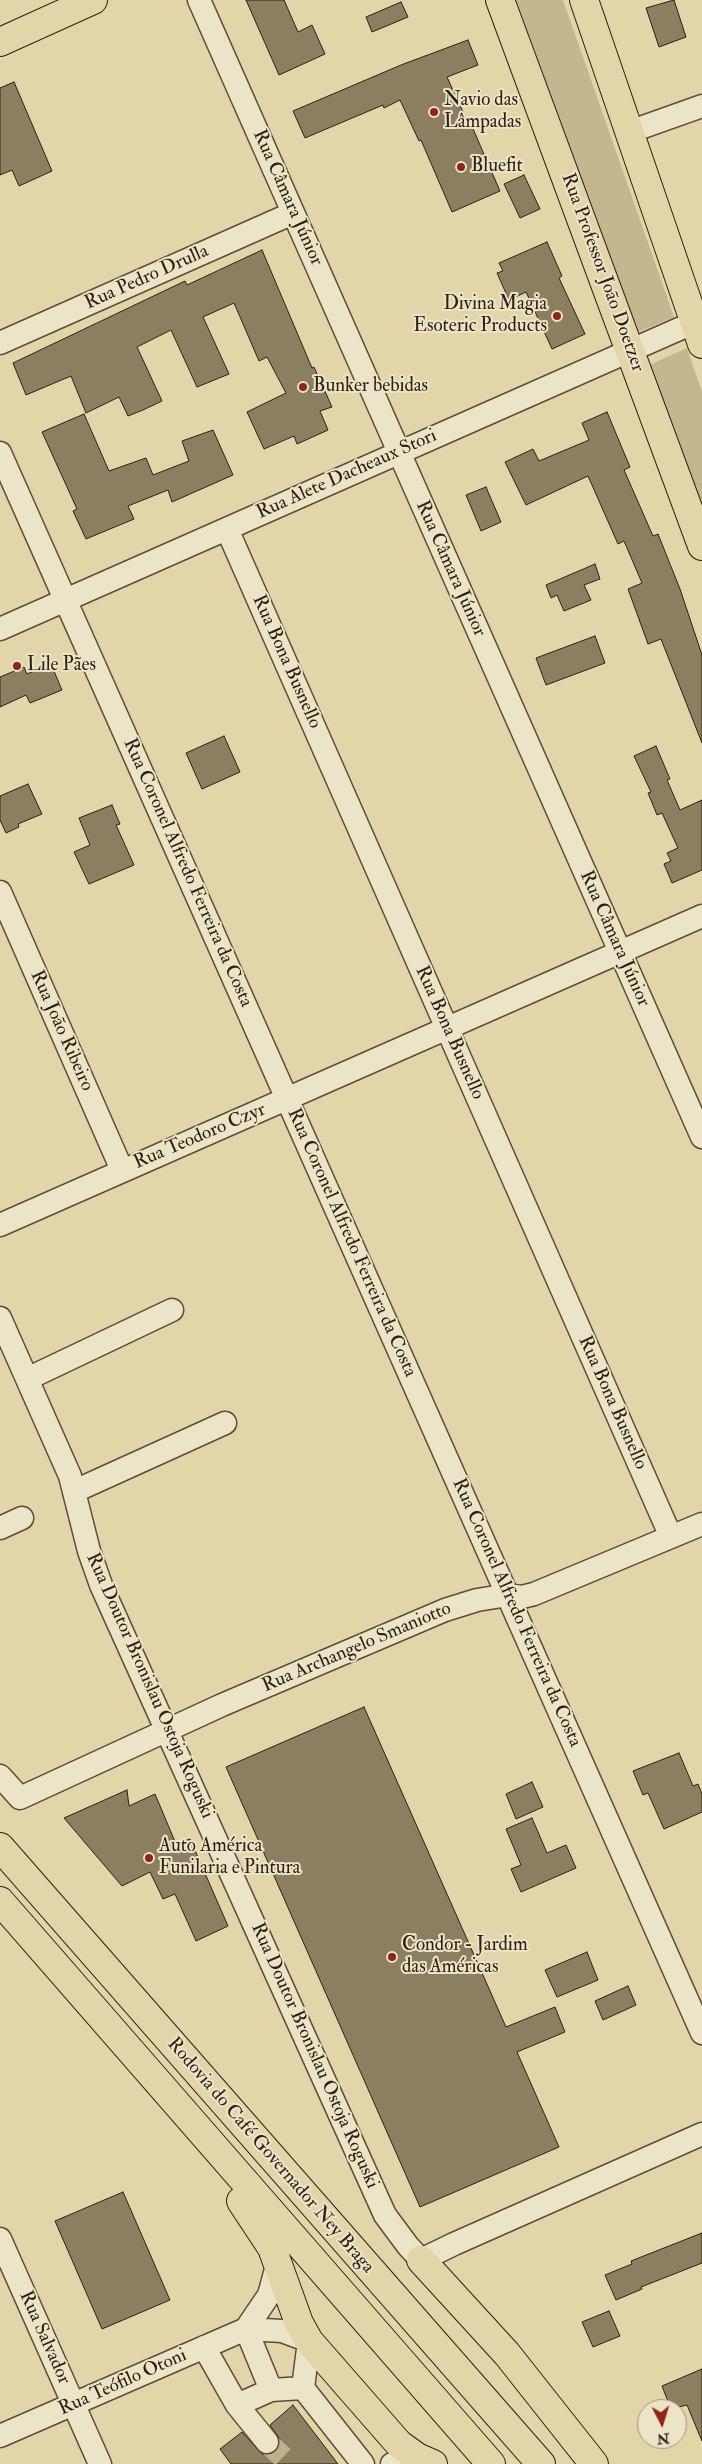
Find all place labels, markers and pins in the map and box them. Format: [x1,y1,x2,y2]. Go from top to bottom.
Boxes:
place label: Navio das Lâmpadas [444,90,521,134]
marker: Navio das Lâmpadas [428,106,440,118]
place label: Bluefit [471,156,523,178]
marker: Bluefit [455,161,467,173]
place label: Divina Magia Esoteric Products [413,294,547,338]
marker: Divina Magia Esoteric Products [551,310,563,322]
place label: Bunker bebidas [313,376,428,398]
marker: Bunker bebidas [297,381,309,393]
place label: Lile Pães [27,655,96,677]
marker: Lile Pães [11,660,23,672]
place label: Auto América Funilaria e Pintura [159,1836,300,1880]
marker: Auto América Funilaria e Pintura [143,1852,155,1864]
place label: Condor - Jardim das Américas [402,1935,528,1979]
marker: Condor - Jardim das Américas [386,1951,398,1963]

